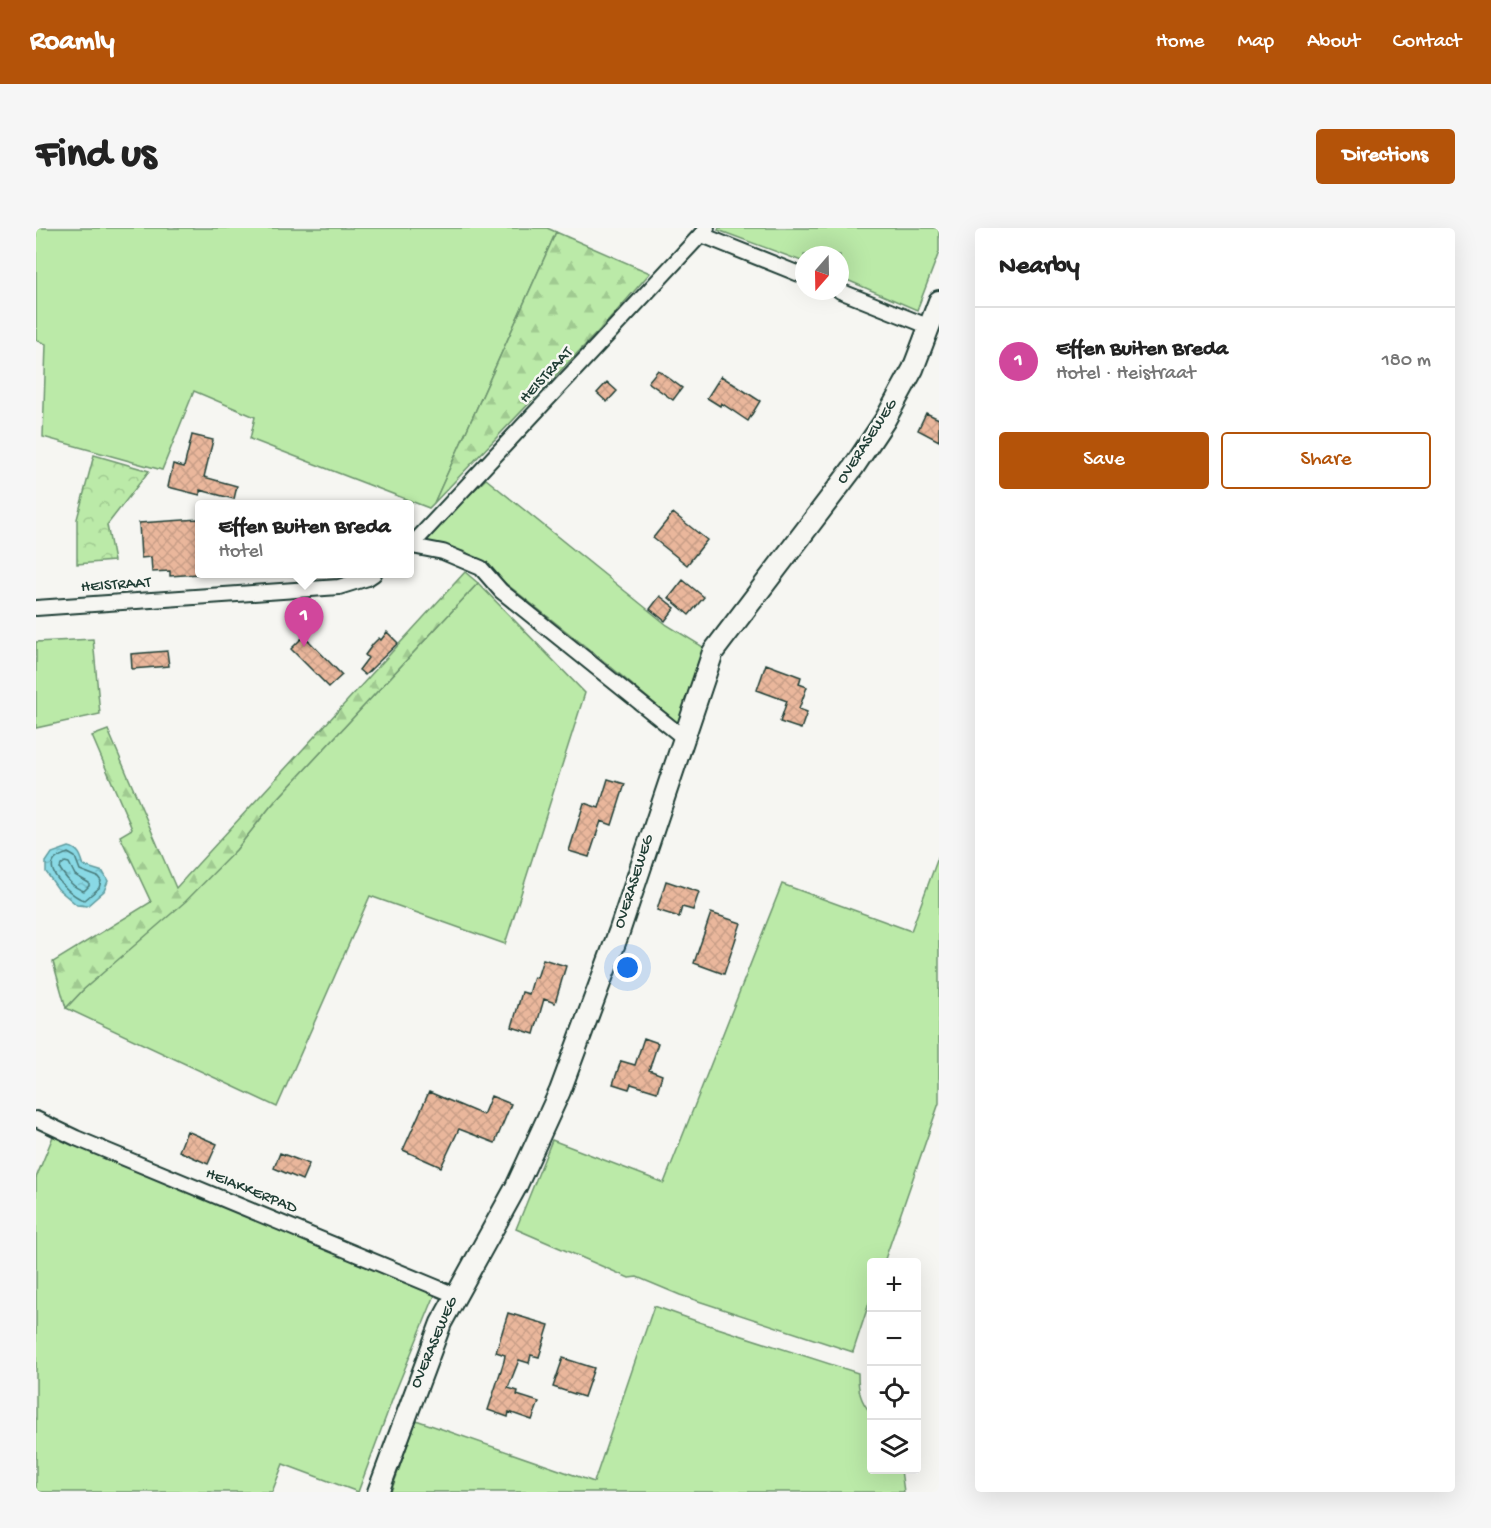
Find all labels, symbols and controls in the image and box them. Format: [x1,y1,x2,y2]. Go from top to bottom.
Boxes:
text: Roamly [30,26,115,59]
text: Home [1156,30,1204,55]
text: Map [1237,30,1274,55]
text: About [1307,30,1360,55]
text: Contact [1393,30,1461,55]
button: Directions [1316,129,1455,184]
text: Find us [36,132,156,181]
north arrow [795,246,849,300]
text: Nearby [999,252,1080,283]
text: Effen Buiten Breda [1056,337,1228,363]
street label: HEISTRAAT [516,343,578,408]
text: 1 [1014,350,1023,373]
text: 180 m [1382,350,1431,373]
text: Hotel · Heistraat [1056,363,1196,386]
street label: OVERASEWEG [834,395,903,488]
button: Save [999,432,1209,489]
button: Share [1221,432,1431,489]
popup [195,500,414,578]
text: Effen Buiten Breda [218,515,391,541]
text: Hotel [218,541,263,564]
street label: HEISTRAAT [80,574,152,598]
pin: 1 [284,598,324,647]
street label: OVERASEWEG [611,832,659,931]
your location [613,953,642,982]
street label: HEIAKKERPAD [202,1165,300,1219]
map controls [867,1258,921,1474]
button: + [867,1258,921,1312]
street label: OVERASEWEG [407,1294,463,1392]
button: − [867,1312,921,1366]
button: locate [867,1366,921,1420]
button: layers [867,1420,921,1474]

